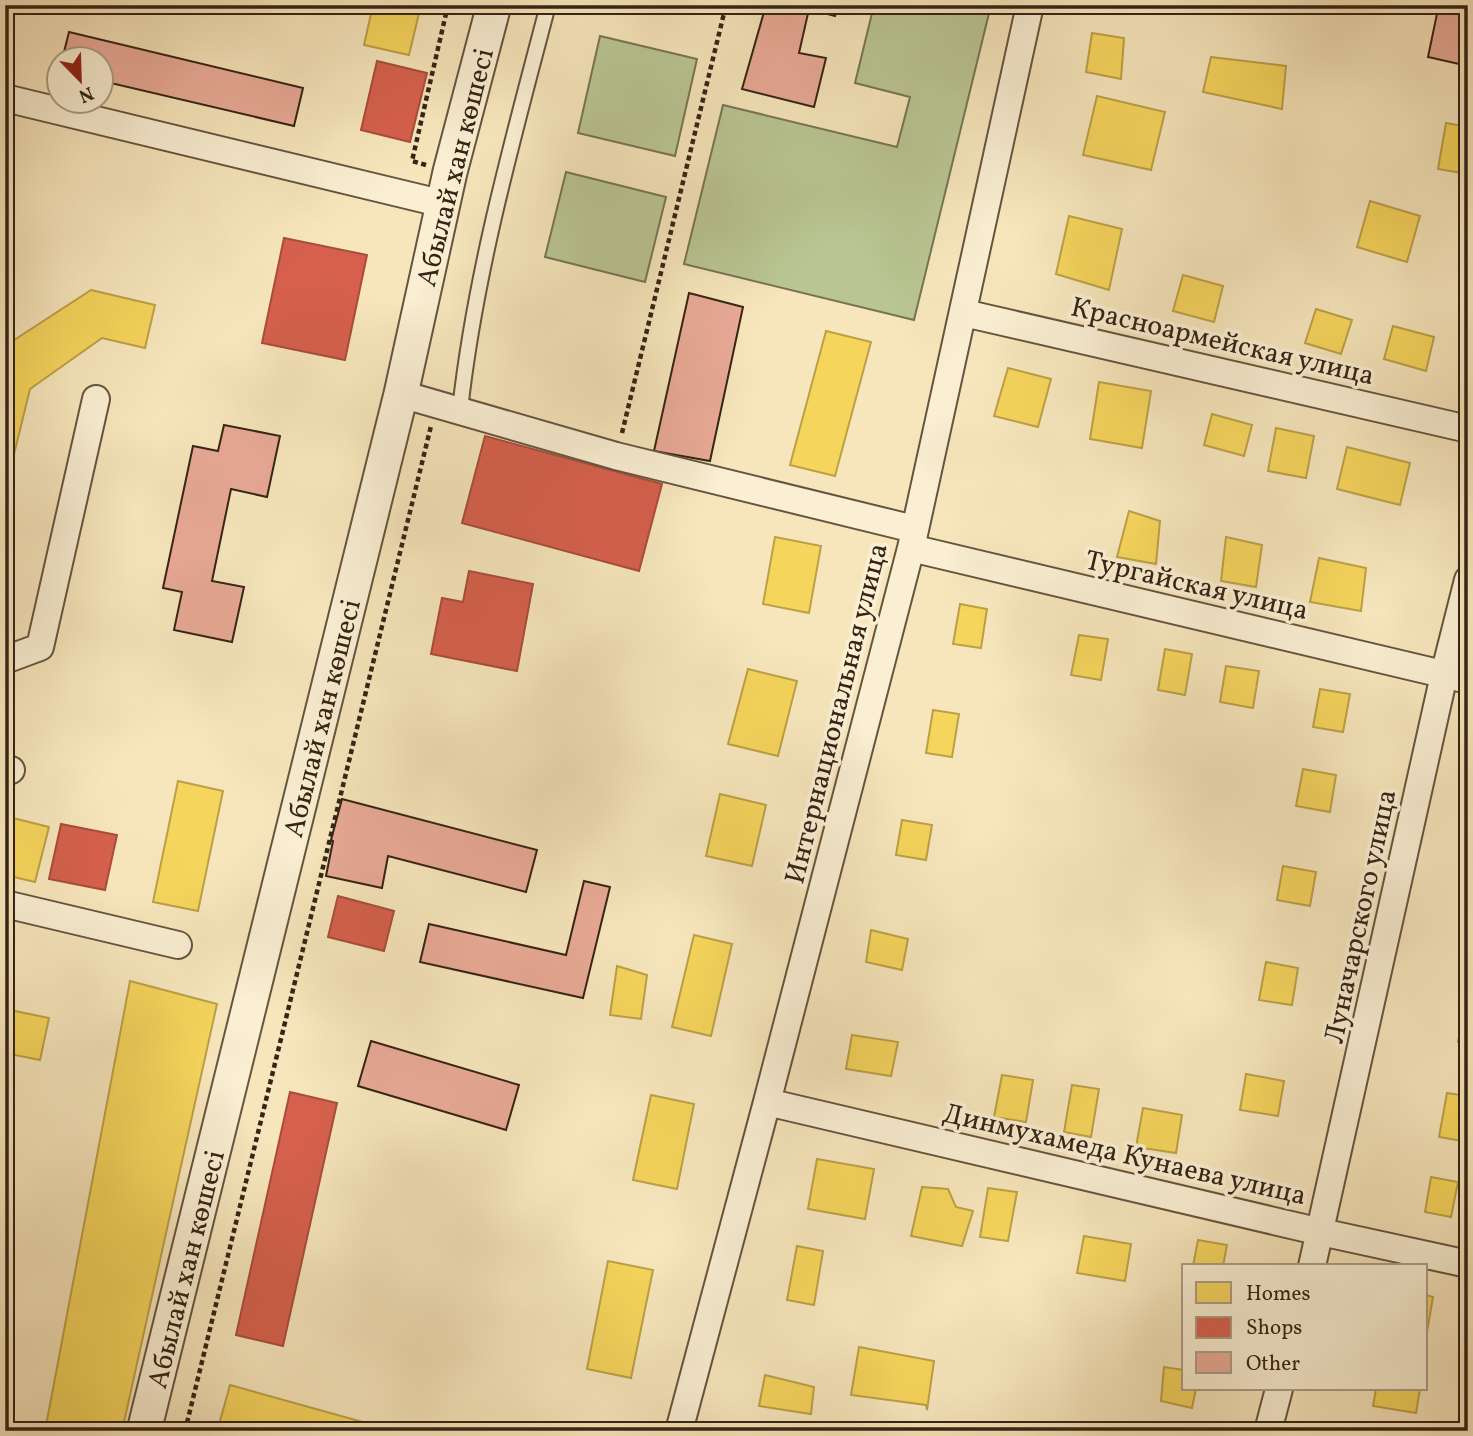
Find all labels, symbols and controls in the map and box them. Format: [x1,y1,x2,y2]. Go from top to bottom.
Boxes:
street label: Абылай хан көшесі [408,44,505,291]
north arrow [46,46,116,116]
text: N [74,79,97,109]
street label: Красноармейская улица [1067,289,1378,396]
street label: Интернациональная улица [776,539,899,888]
street label: Тургайская улица [1081,542,1312,631]
street label: Абылай хан көшесі [275,595,372,842]
street label: Луначарского улица [1315,786,1407,1047]
street label: Динмухамеда Кунаева улица [939,1095,1310,1216]
street label: Абылай хан көшесі [139,1146,236,1393]
legend [1182,1264,1428,1390]
text: Homes [1246,1280,1311,1309]
text: Shops [1246,1314,1302,1343]
text: Other [1246,1350,1300,1379]

